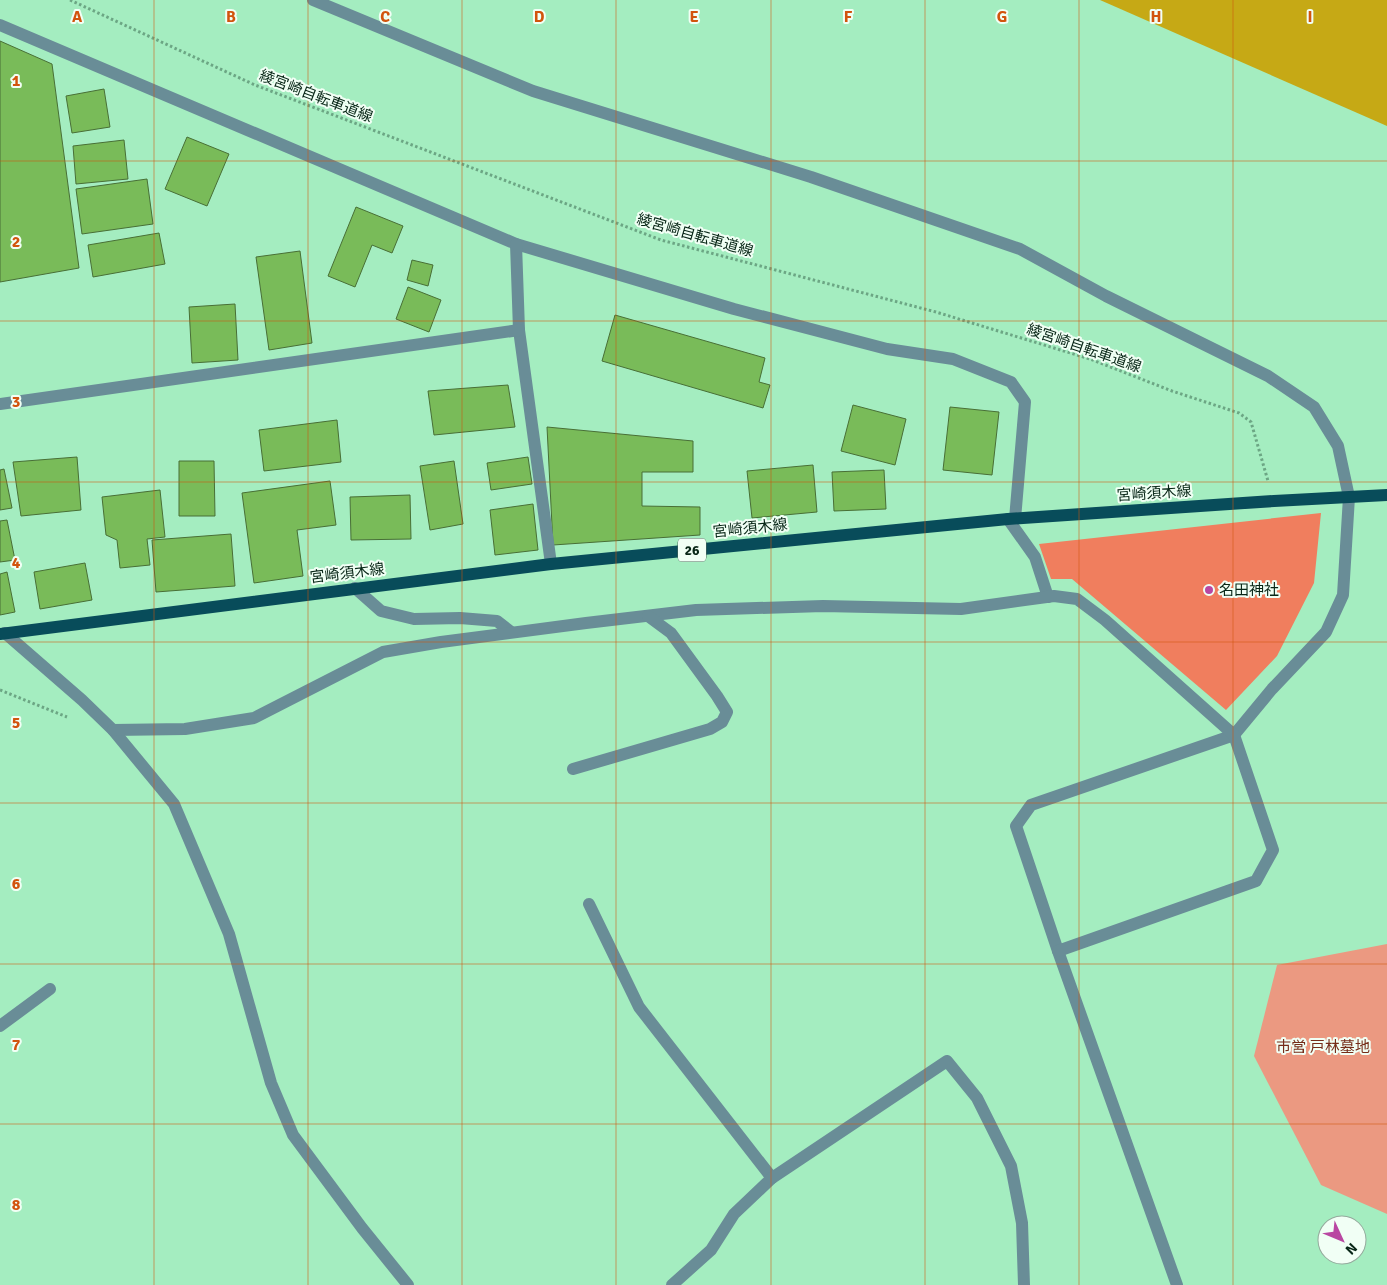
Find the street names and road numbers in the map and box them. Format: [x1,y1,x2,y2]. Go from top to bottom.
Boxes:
street label: 綾宮崎自転車道線 [257,66,375,126]
street label: 綾宮崎自転車道線 [635,210,755,260]
street label: 綾宮崎自転車道線 [1024,320,1144,376]
street label: 宮崎須木線 [1116,481,1192,505]
street label: 宮崎須木線 [712,515,788,541]
road number: 26 [678,538,706,562]
street label: 宮崎須木線 [309,559,385,587]

